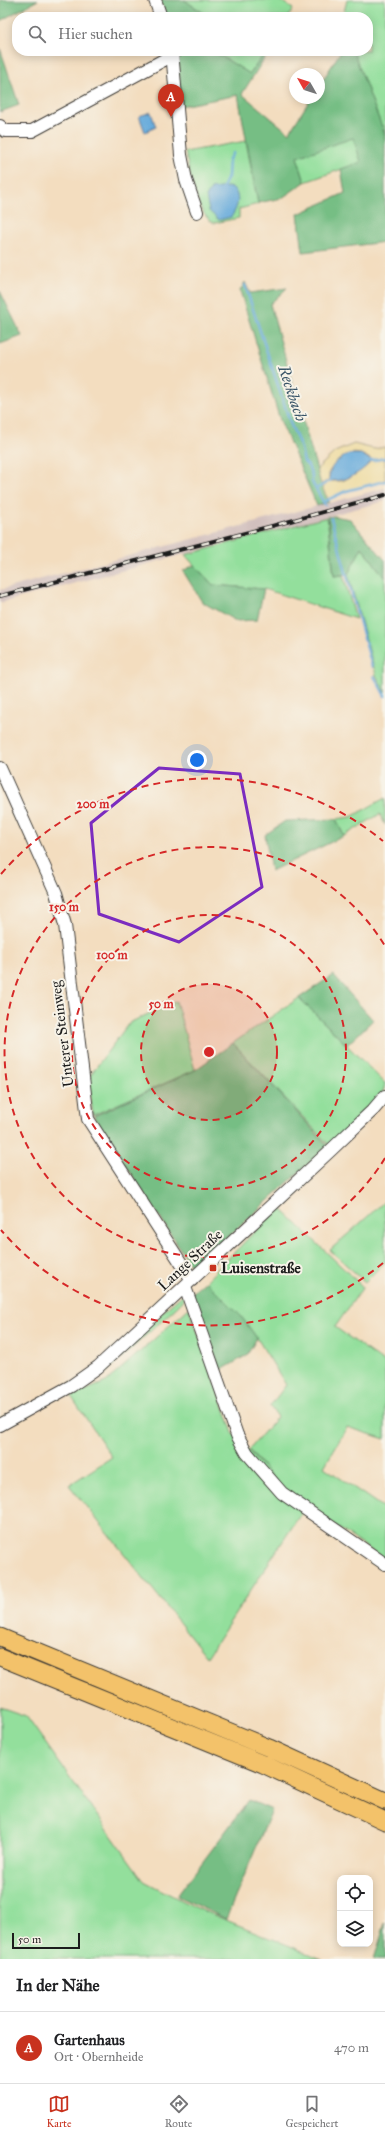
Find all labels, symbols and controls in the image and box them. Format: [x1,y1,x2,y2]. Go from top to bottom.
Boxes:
search box [12,12,373,56]
icon: search [26,23,48,45]
text: Hier suchen [58,25,133,43]
north arrow [289,68,325,104]
pin: A [158,84,184,117]
water label: Reckbach [274,362,311,424]
your location [187,750,207,770]
text: 200 m [77,797,110,811]
text: 150 m [49,900,80,914]
text: 100 m [96,948,129,962]
street label: Unterer Steinweg [46,979,77,1088]
text: 50 m [148,997,175,1011]
centre of rings [202,1045,216,1059]
street label: Lange Straße [154,1225,226,1295]
place label: Luisenstraße [221,1259,302,1277]
marker: Luisenstraße [208,1263,218,1273]
map controls [337,1875,373,1947]
button: locate [337,1875,373,1911]
button: layers [337,1911,373,1947]
scale bar [12,1931,80,1950]
text: 50 m [18,1933,41,1946]
text: In der Nähe [16,1975,100,1996]
text: Gartenhaus [54,2031,125,2049]
text: A [25,2040,33,2056]
text: 470 m [334,2040,369,2056]
text: Ort · Obernheide [54,2049,143,2065]
tab: Karte [47,2093,72,2130]
tab: Route [165,2093,192,2130]
tab: Gespeichert [285,2093,338,2130]

